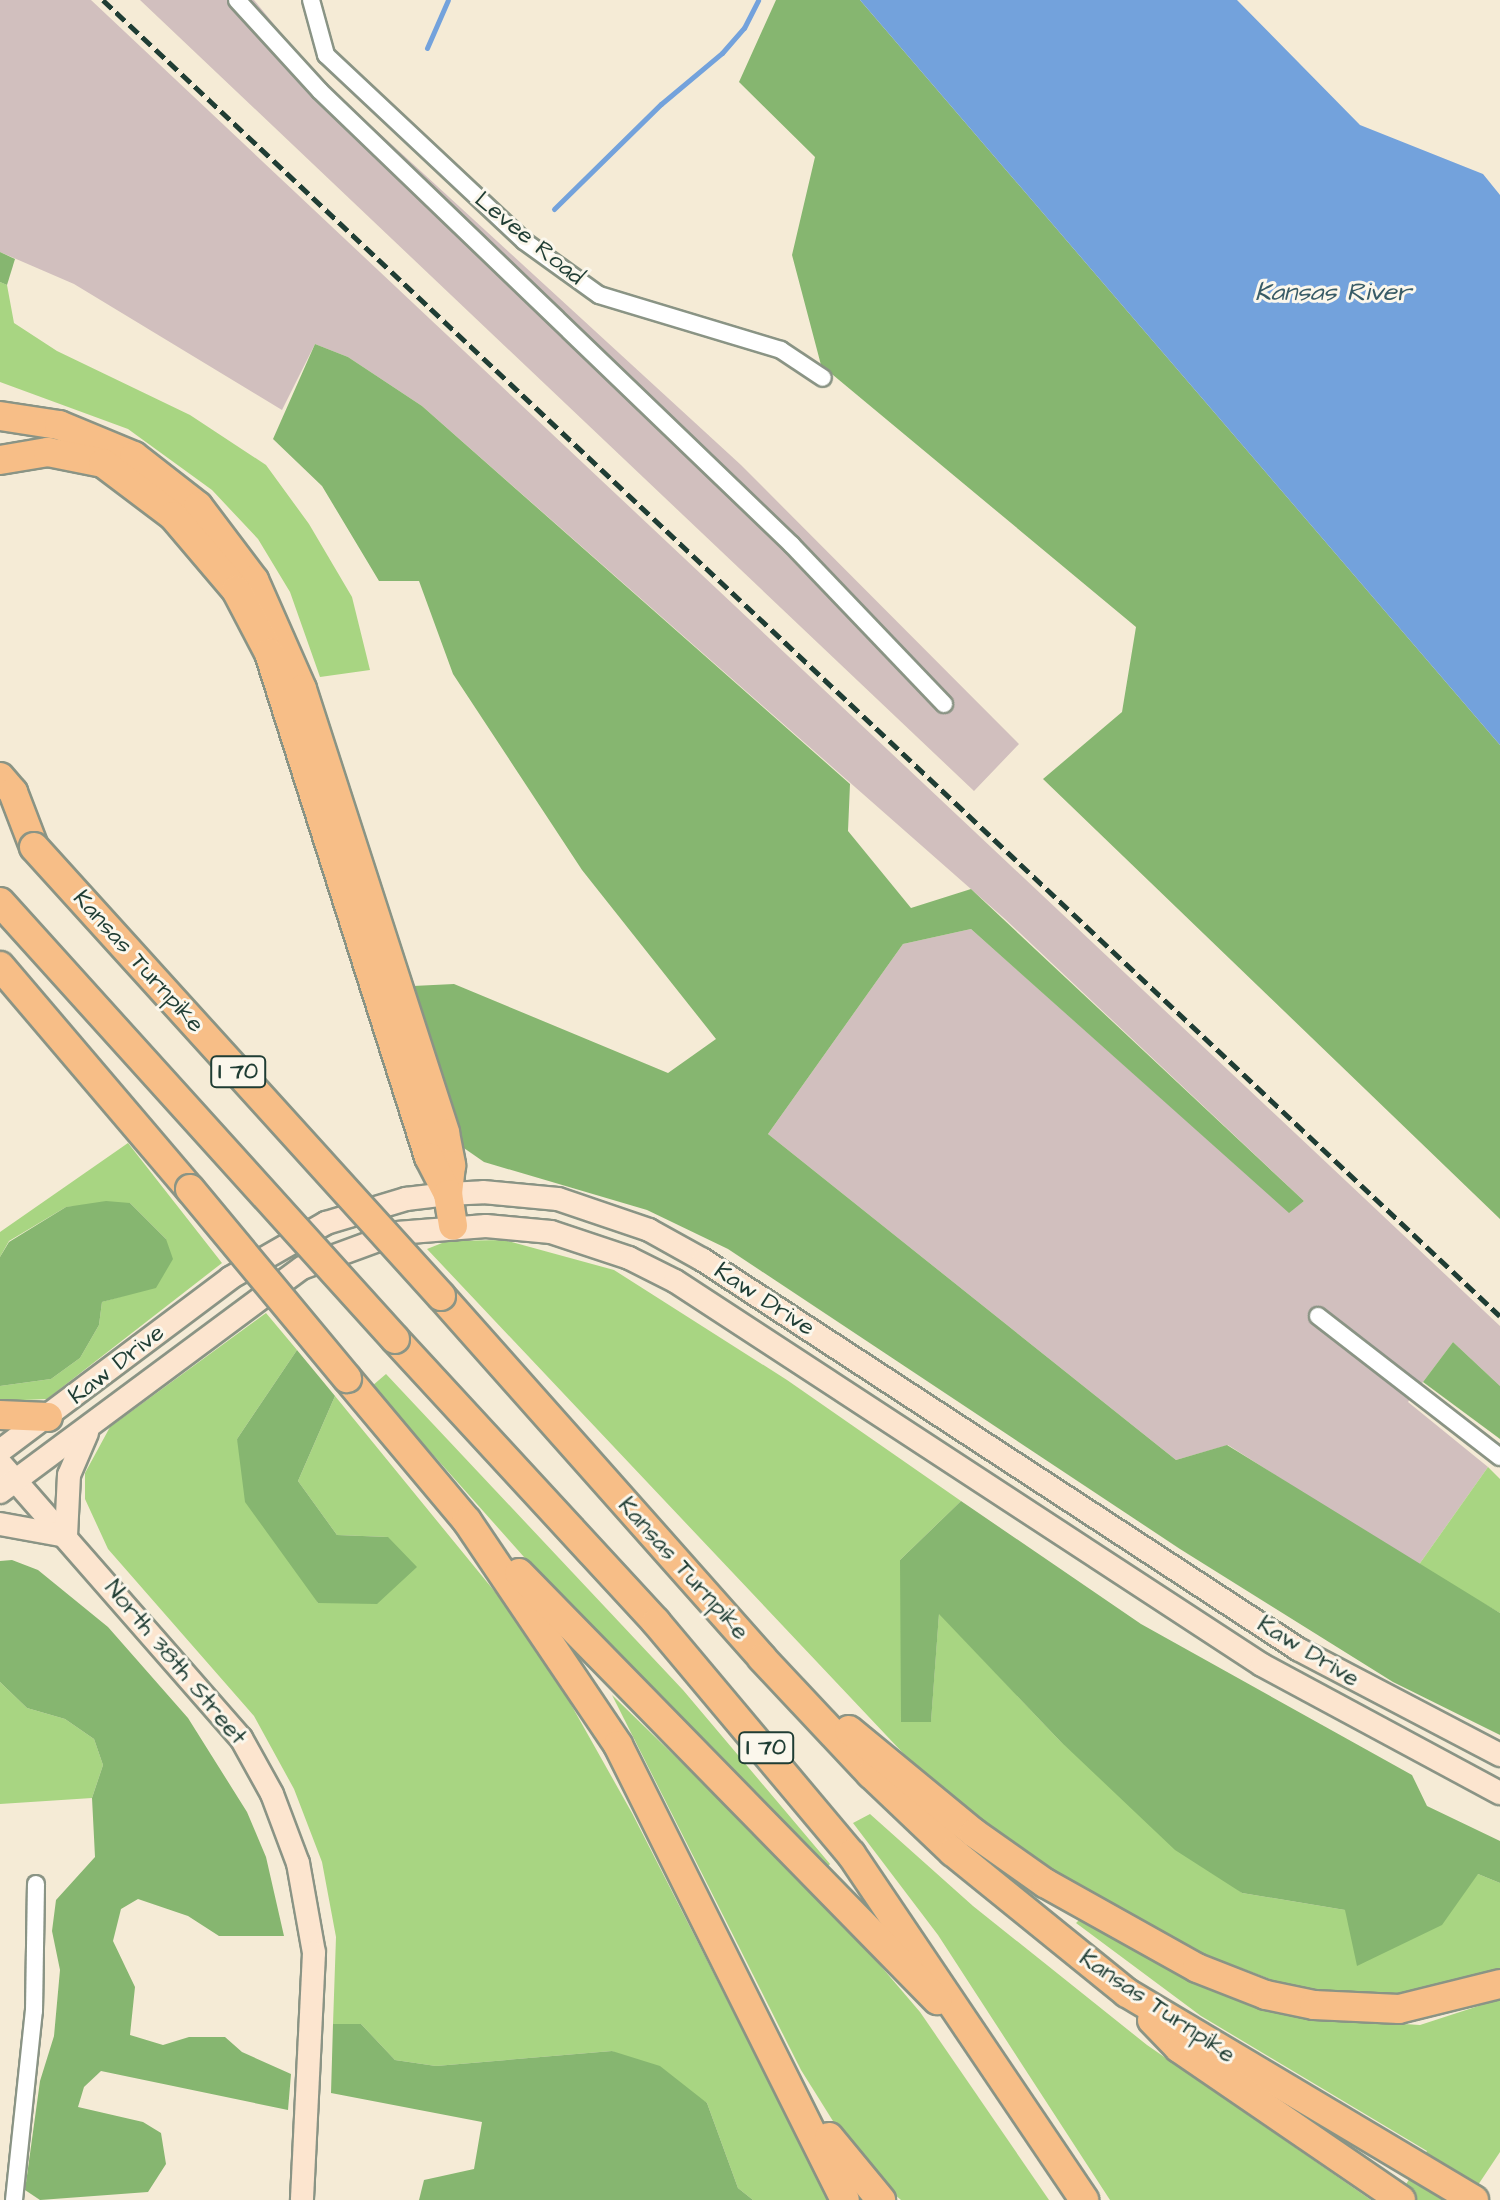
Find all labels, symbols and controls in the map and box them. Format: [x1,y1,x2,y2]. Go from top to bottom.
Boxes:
street label: Levee Road [468,186,590,292]
water label: Kansas River [1255,277,1411,309]
street label: Kansas Turnpike [66,885,210,1039]
road number: I 70 [210,1054,266,1090]
street label: Kaw Drive [709,1257,819,1343]
street label: Kaw Drive [63,1319,171,1411]
street label: Kansas Turnpike [611,1492,755,1646]
street label: North 38th Street [98,1575,252,1751]
street label: Kaw Drive [1252,1610,1364,1694]
road number: I 70 [738,1730,794,1766]
street label: Kansas Turnpike [1074,1944,1240,2070]

